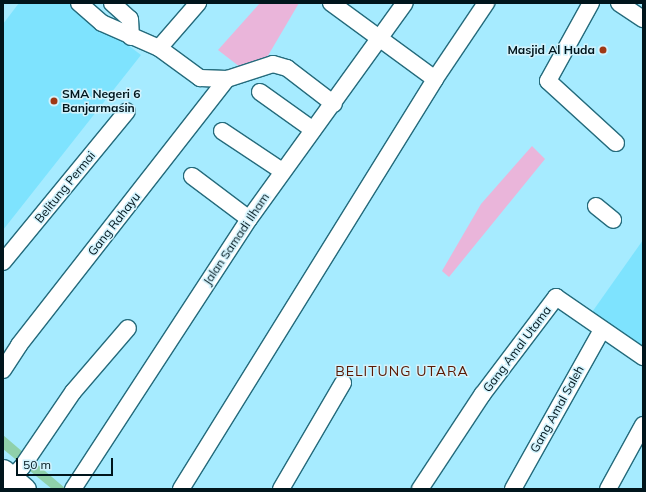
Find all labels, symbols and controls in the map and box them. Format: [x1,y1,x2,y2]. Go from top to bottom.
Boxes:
place label: Masjid Al Huda [507,43,595,57]
marker: Masjid Al Huda [598,45,608,55]
place label: SMA Negeri 6 Banjarmasin [62,87,140,115]
marker: SMA Negeri 6 Banjarmasin [49,96,59,106]
street label: Belitung Permai [32,148,98,226]
street label: Gang Rahayu [85,189,143,259]
street label: Jalan Samadi Ilham [200,190,272,288]
street label: Gang Amal Utama [480,303,554,395]
district label: BELITUNG UTARA [335,363,469,379]
street label: Gang Amal Saleh [527,363,587,455]
scale bar [18,450,115,476]
text: 50 m [23,457,51,472]

